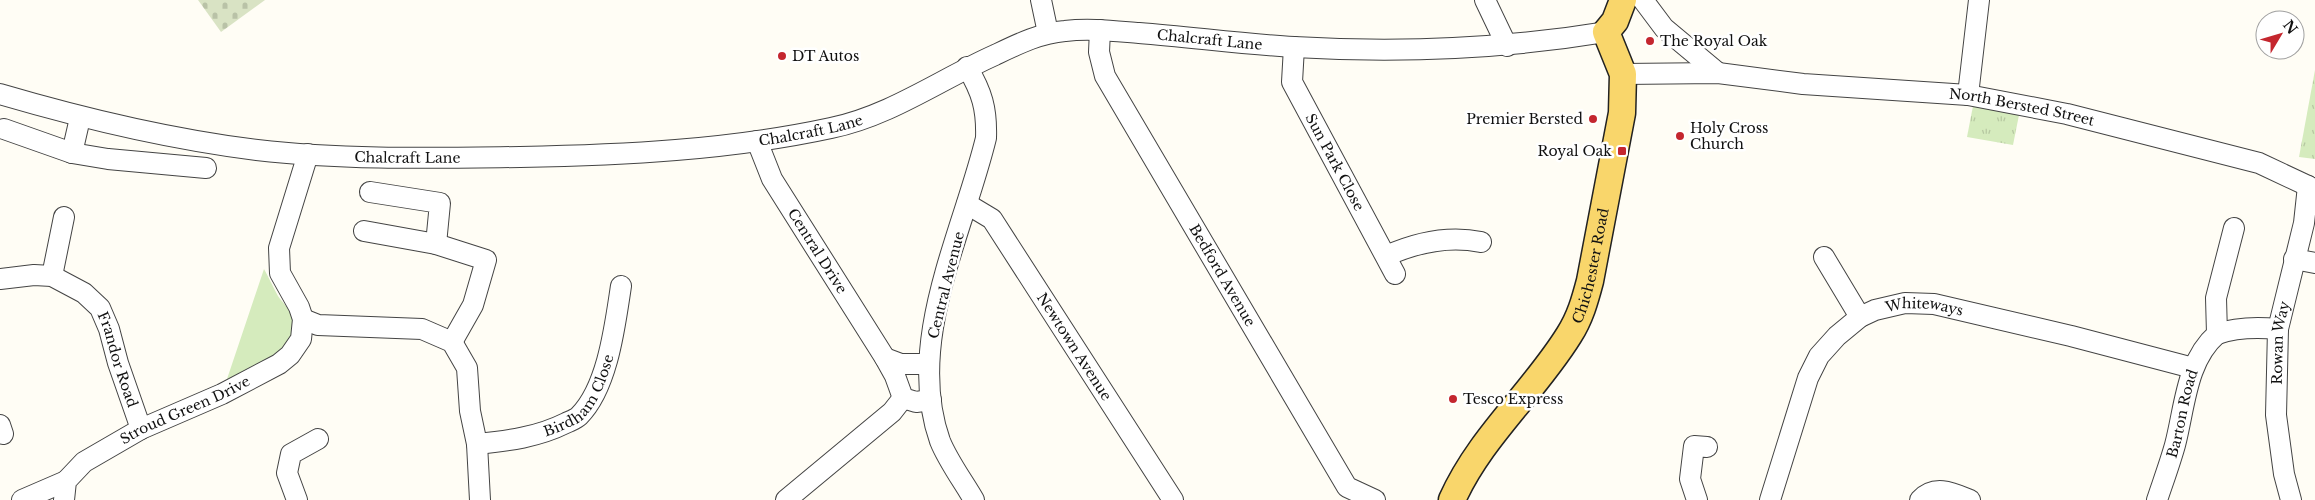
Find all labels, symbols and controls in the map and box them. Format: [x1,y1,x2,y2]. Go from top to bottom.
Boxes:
north arrow [2255,10,2305,60]
text: N [2279,16,2301,38]
street label: Chalcraft Lane [1156,26,1263,54]
place label: The Royal Oak [1660,32,1768,50]
marker: The Royal Oak [1644,35,1656,47]
place label: DT Autos [792,47,859,65]
marker: DT Autos [776,50,788,62]
street label: North Bersted Street [1948,85,2097,130]
street label: Sun Park Close [1302,110,1368,214]
place label: Premier Bersted [1466,110,1584,128]
street label: Chalcraft Lane [757,111,865,150]
marker: Premier Bersted [1587,113,1599,125]
place label: Holy Cross Church [1690,119,1768,153]
marker: Holy Cross Church [1674,130,1686,142]
place label: Royal Oak [1538,142,1612,160]
marker: Royal Oak [1616,145,1628,157]
street label: Chalcraft Lane [354,148,460,167]
street label: Central Drive [784,205,851,297]
street label: Chichester Road [1568,206,1613,326]
street label: Bedford Avenue [1185,221,1259,330]
street label: Central Avenue [924,229,968,341]
street label: Newtown Avenue [1033,289,1116,404]
street label: Whiteways [1883,294,1965,320]
street label: Rowan Way [2268,299,2294,385]
street label: Frandor Road [94,309,142,410]
street label: Birdham Close [541,352,617,440]
street label: Barton Road [2163,366,2202,460]
street label: Stroud Green Drive [117,372,253,448]
place label: Tesco Express [1463,390,1563,408]
marker: Tesco Express [1447,393,1459,405]

